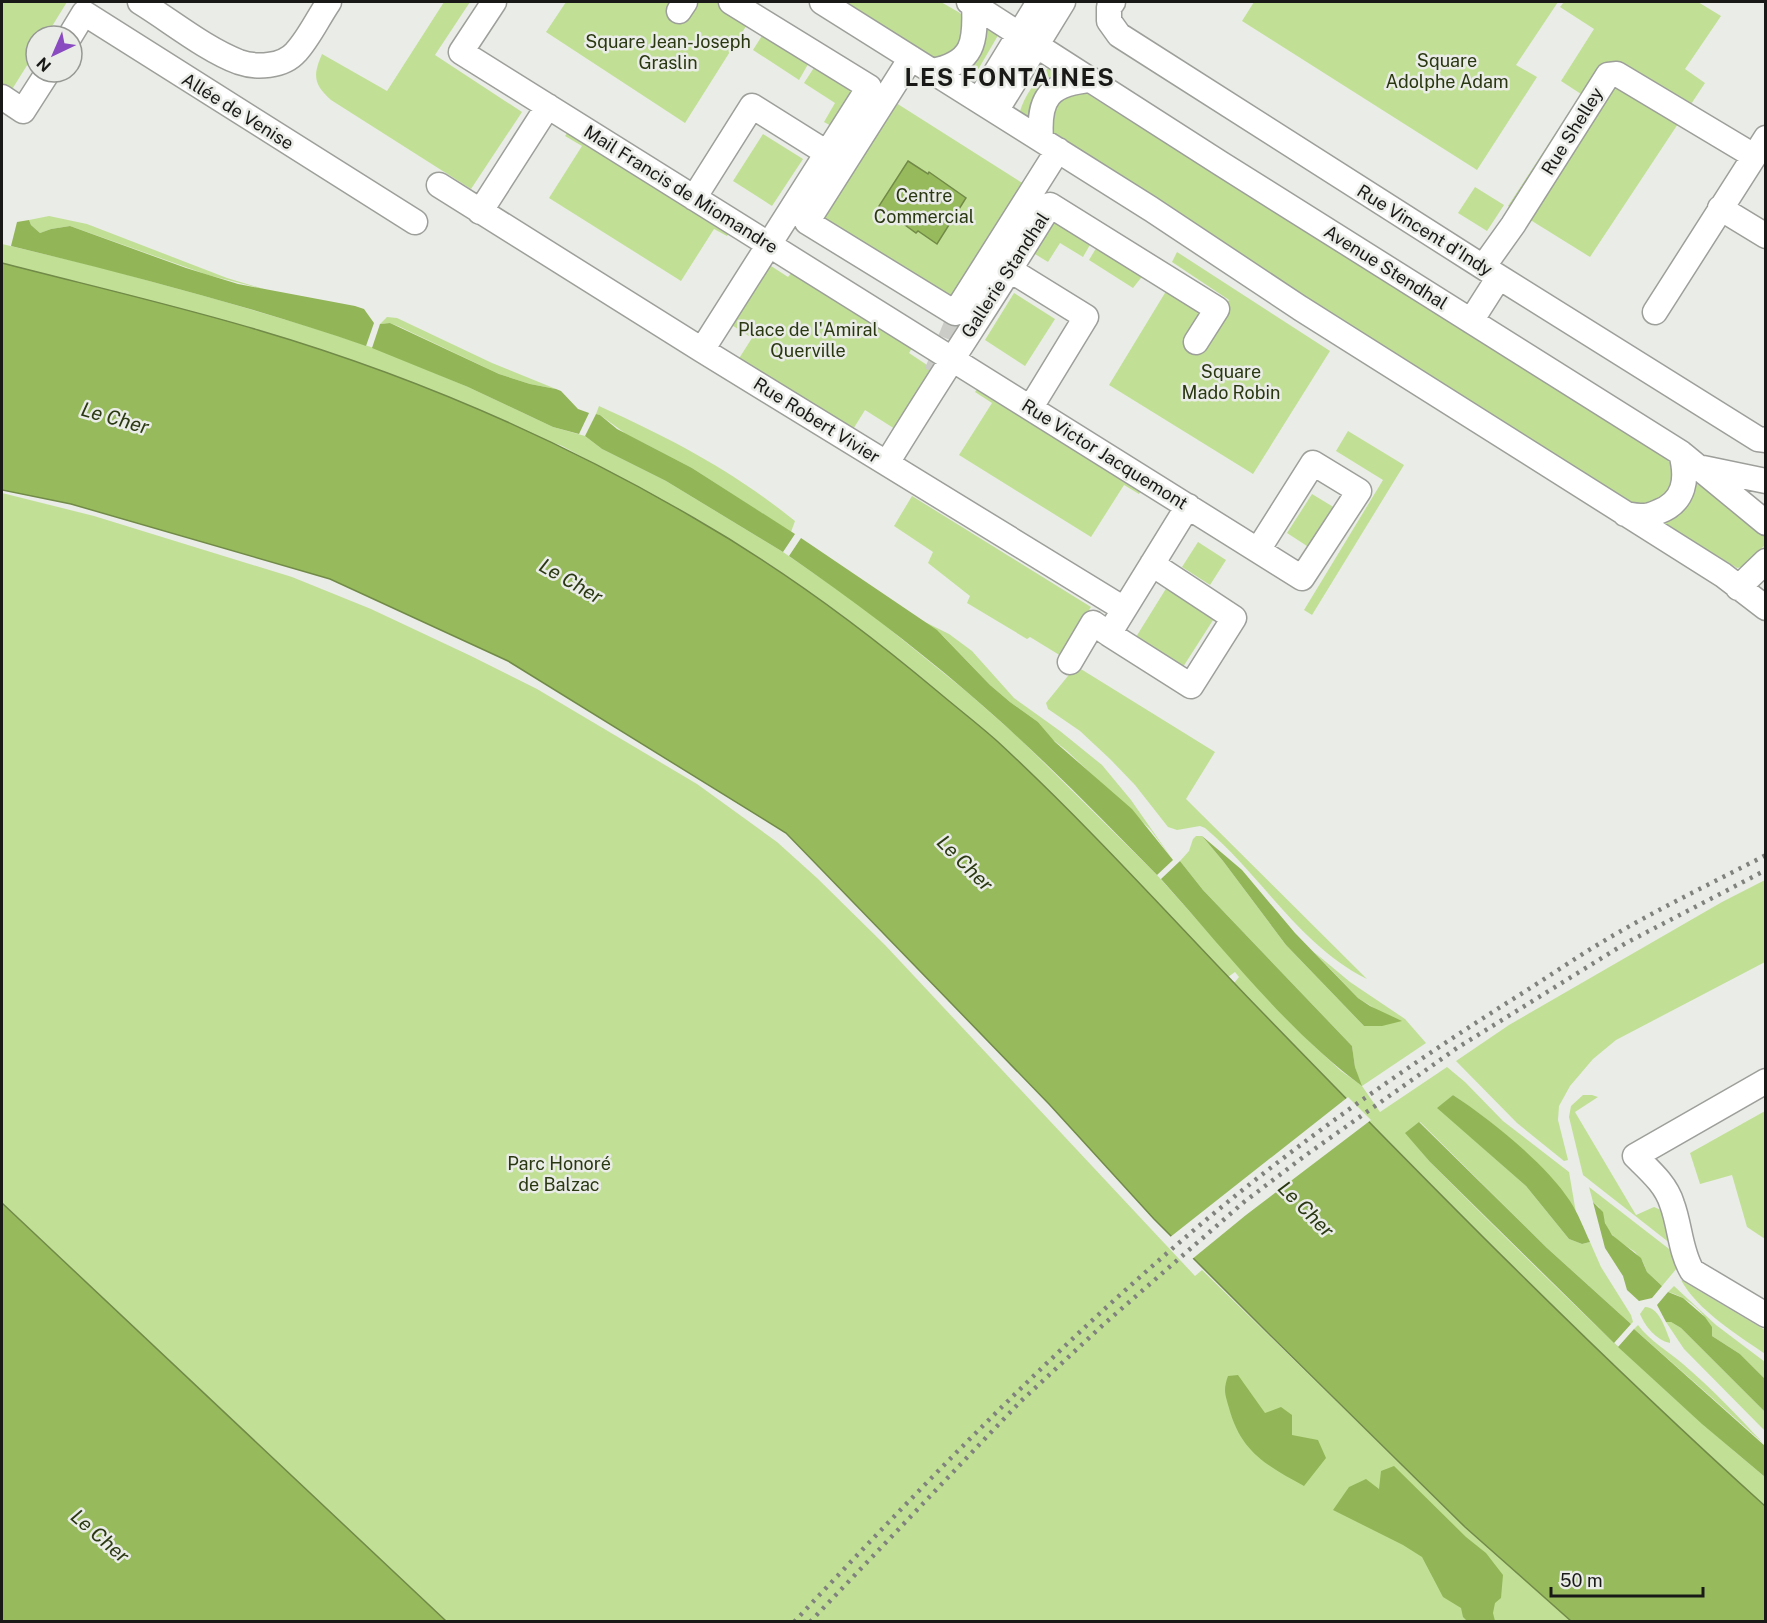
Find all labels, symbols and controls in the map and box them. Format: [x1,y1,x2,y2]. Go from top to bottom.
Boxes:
north arrow [24,24,84,84]
park label: Square Jean-Joseph Graslin [585,31,751,73]
park label: Square Adolphe Adam [1385,50,1509,92]
text: N [33,53,55,76]
district label: LES FONTAINES [905,63,1115,91]
street label: Allée de Venise [178,68,298,154]
street label: Rue Shelley [1537,83,1607,179]
street label: Mail Francis de Miomandre [580,121,782,257]
street label: Rue Vincent d'Indy [1353,180,1497,280]
park label: Centre Commercial [874,185,974,227]
street label: Gallerie Standhal [957,208,1053,342]
street label: Avenue Stendhal [1320,221,1452,313]
park label: Place de l'Amiral Querville [738,319,878,361]
park label: Square Mado Robin [1182,361,1280,403]
street label: Rue Robert Vivier [750,373,884,467]
street label: Rue Victor Jacquemont [1018,394,1192,514]
water label: Le Cher [78,397,152,439]
water label: Le Cher [535,553,607,609]
water label: Le Cher [932,830,998,896]
park label: Parc Honoré de Balzac [507,1153,611,1195]
water label: Le Cher [1273,1176,1339,1242]
water label: Le Cher [66,1504,134,1568]
scale bar [1551,1560,1702,1598]
text: 50 m [1560,1570,1603,1591]

